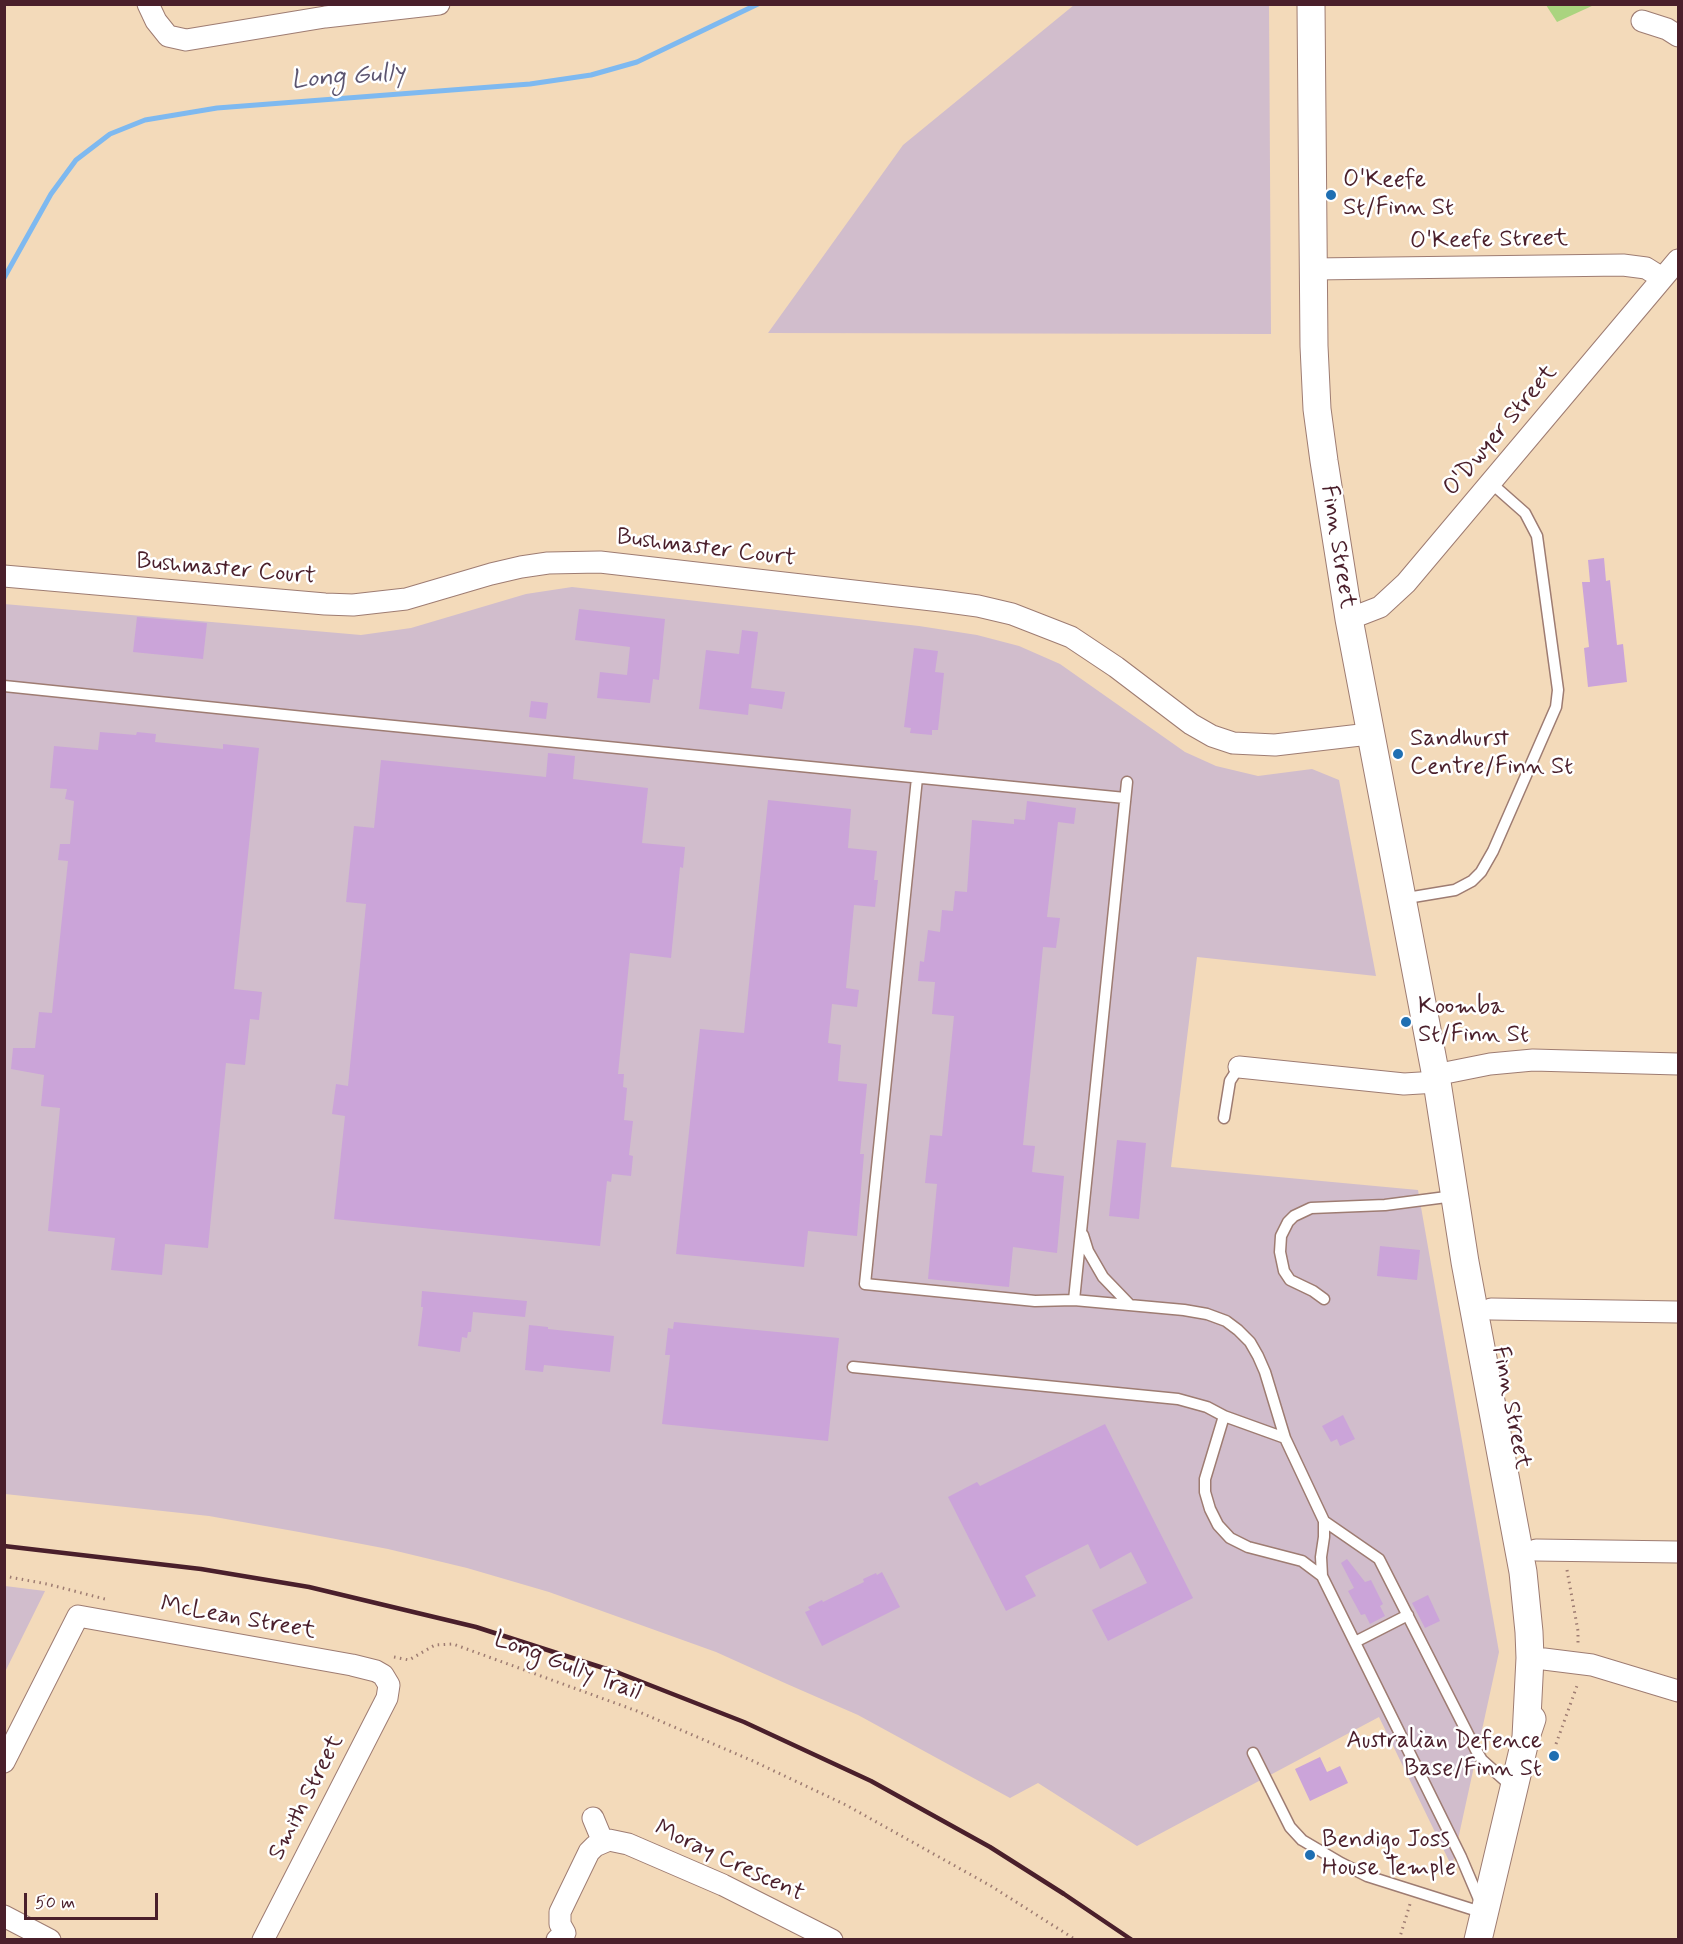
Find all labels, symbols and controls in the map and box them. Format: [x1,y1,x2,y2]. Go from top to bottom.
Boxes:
water label: Long Gully [290,58,406,98]
place label: O'Keefe St/Finn St [1343,167,1454,223]
marker: O'Keefe St/Finn St [1324,188,1338,202]
street label: O'Keefe Street [1410,225,1568,257]
street label: O'Dwyer Street [1438,360,1564,502]
street label: Finn Street [1313,483,1361,611]
street label: Bushmaster Court [615,524,797,574]
street label: Bushmaster Court [135,548,317,592]
place label: Sandhurst Centre/Finn St [1410,726,1573,782]
marker: Sandhurst Centre/Finn St [1391,747,1405,761]
place label: Koomba St/Finn St [1418,994,1529,1050]
marker: Koomba St/Finn St [1399,1015,1413,1029]
street label: Finn Street [1484,1344,1536,1472]
street label: McLean Street [158,1591,318,1647]
street label: Long Gully Trail [489,1626,645,1708]
place label: Australian Defence Base/Finn St [1346,1728,1542,1784]
street label: Smith Street [263,1730,351,1866]
marker: Australian Defence Base/Finn St [1547,1749,1561,1763]
street label: Moray Crescent [650,1815,808,1909]
place label: Bendigo Joss House Temple [1322,1827,1456,1883]
marker: Bendigo Joss House Temple [1303,1848,1317,1862]
scale bar [27,1881,160,1919]
text: 50 m [35,1891,75,1915]

